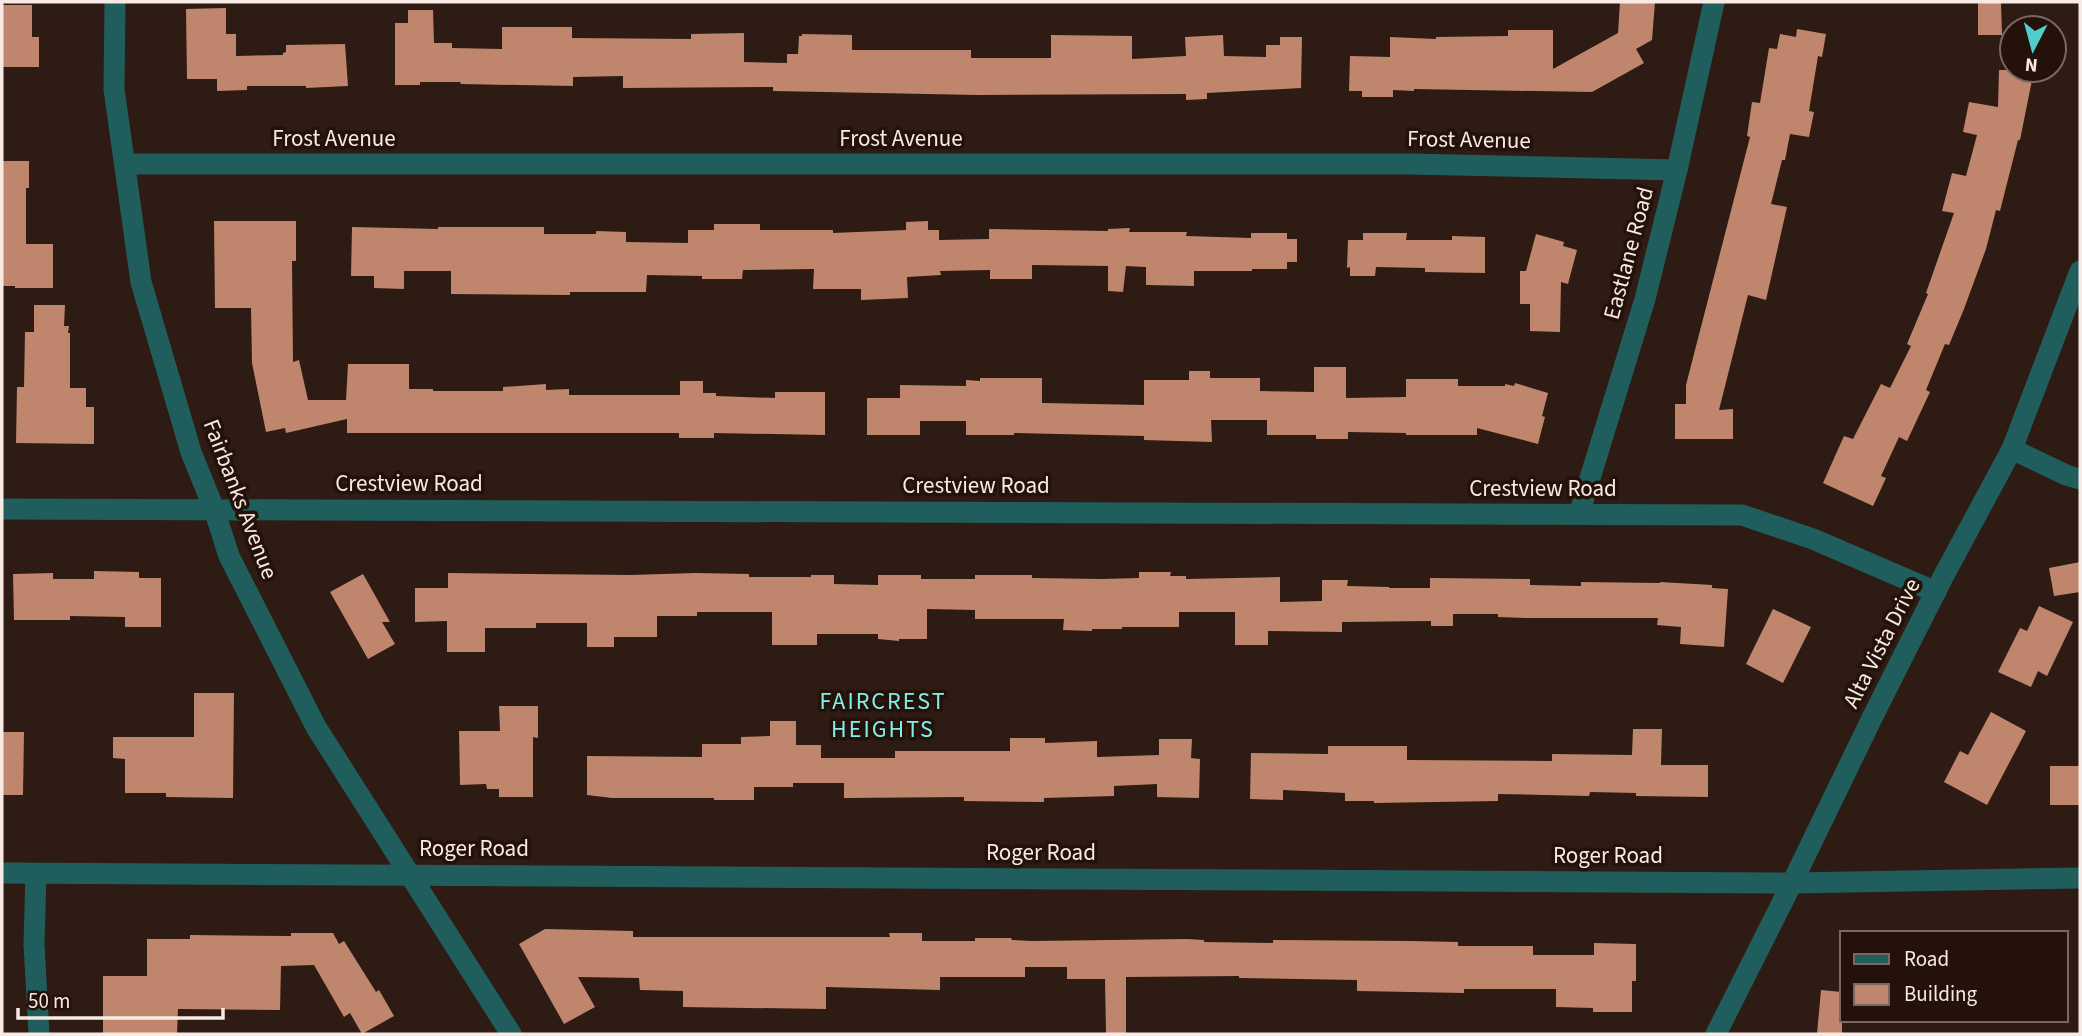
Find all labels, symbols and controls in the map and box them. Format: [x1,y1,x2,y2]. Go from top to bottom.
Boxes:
north arrow [1998,14,2068,84]
text: N [2024,50,2039,79]
street label: Frost Avenue [272,122,396,155]
street label: Frost Avenue [839,122,963,155]
street label: Frost Avenue [1407,122,1531,157]
street label: Eastlane Road [1595,183,1662,323]
street label: Fairbanks Avenue [195,414,286,584]
street label: Crestview Road [335,467,483,500]
street label: Crestview Road [902,469,1050,502]
street label: Crestview Road [1469,472,1617,505]
street label: Alta Vista Drive [1835,573,1928,714]
district label: FAIRCREST HEIGHTS [819,684,947,747]
street label: Roger Road [419,832,529,865]
street label: Roger Road [986,836,1096,869]
street label: Roger Road [1553,839,1663,872]
legend [1840,931,2068,1022]
text: Road [1904,944,1949,974]
scale bar [18,976,222,1020]
text: Building [1904,979,1978,1009]
text: 50 m [28,986,70,1016]

